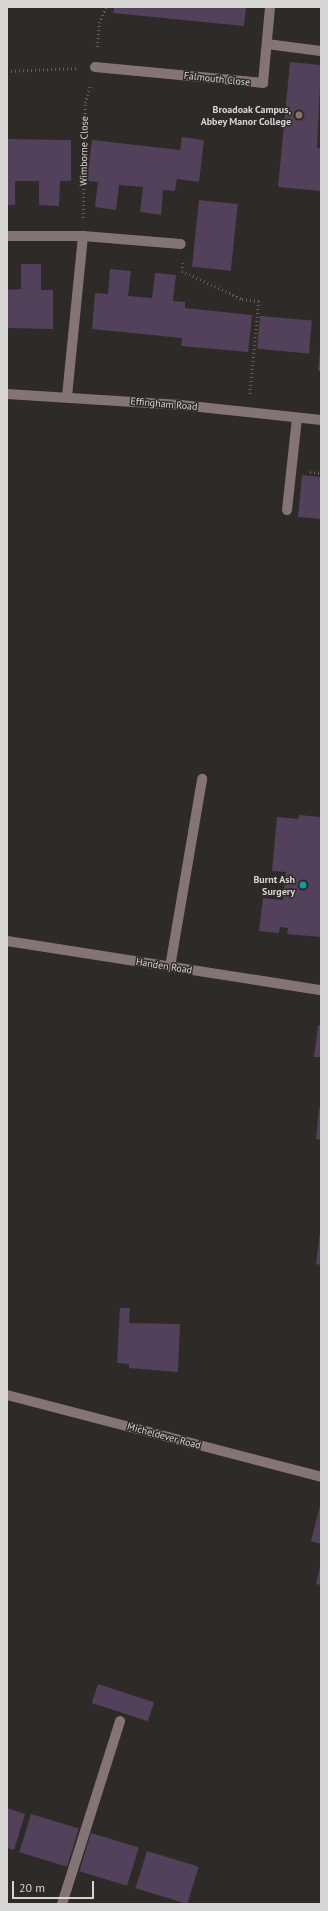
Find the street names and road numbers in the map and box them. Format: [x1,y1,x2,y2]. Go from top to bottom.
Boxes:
street label: Falmouth Close [183,70,251,88]
street label: Wimborne Close [77,116,91,186]
street label: Effingham Road [130,395,198,413]
street label: Handen Road [135,956,193,976]
street label: Micheldever Road [126,1420,202,1452]

